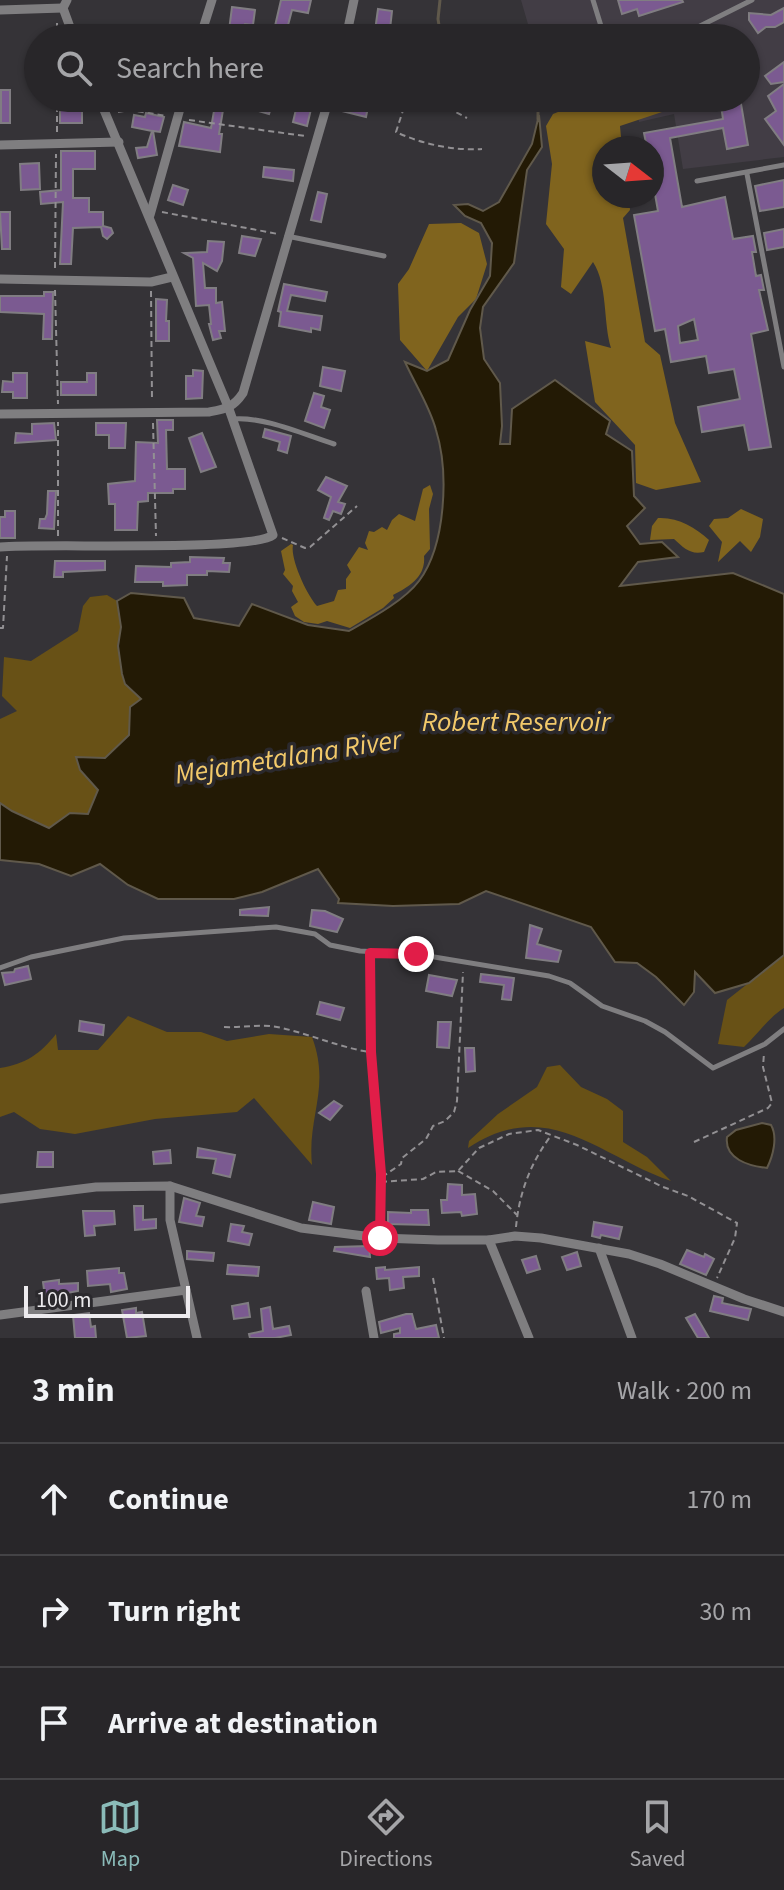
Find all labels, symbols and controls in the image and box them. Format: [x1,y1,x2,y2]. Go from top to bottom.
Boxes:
search box [24,24,760,112]
icon: search [52,46,96,90]
text: Search here [116,47,264,90]
north arrow [592,136,664,208]
water label: Robert Reservoir [422,702,612,742]
water label: Mejametalana River [172,719,406,795]
route end [398,936,434,972]
route start [362,1220,398,1256]
scale bar [24,1282,190,1318]
text: 100 m [36,1284,91,1316]
text: 3 min [32,1366,115,1415]
text: Walk · 200 m [617,1372,752,1409]
icon: ahead [32,1477,76,1521]
text: Continue [108,1478,229,1521]
text: 170 m [686,1481,752,1518]
icon: right [32,1589,76,1633]
text: Turn right [108,1590,240,1633]
text: 30 m [699,1593,752,1630]
icon: arrive [32,1701,76,1745]
text: Arrive at destination [108,1702,378,1745]
tab: Map [98,1795,142,1875]
tab: Directions [339,1795,432,1875]
tab: Saved [629,1795,686,1875]

